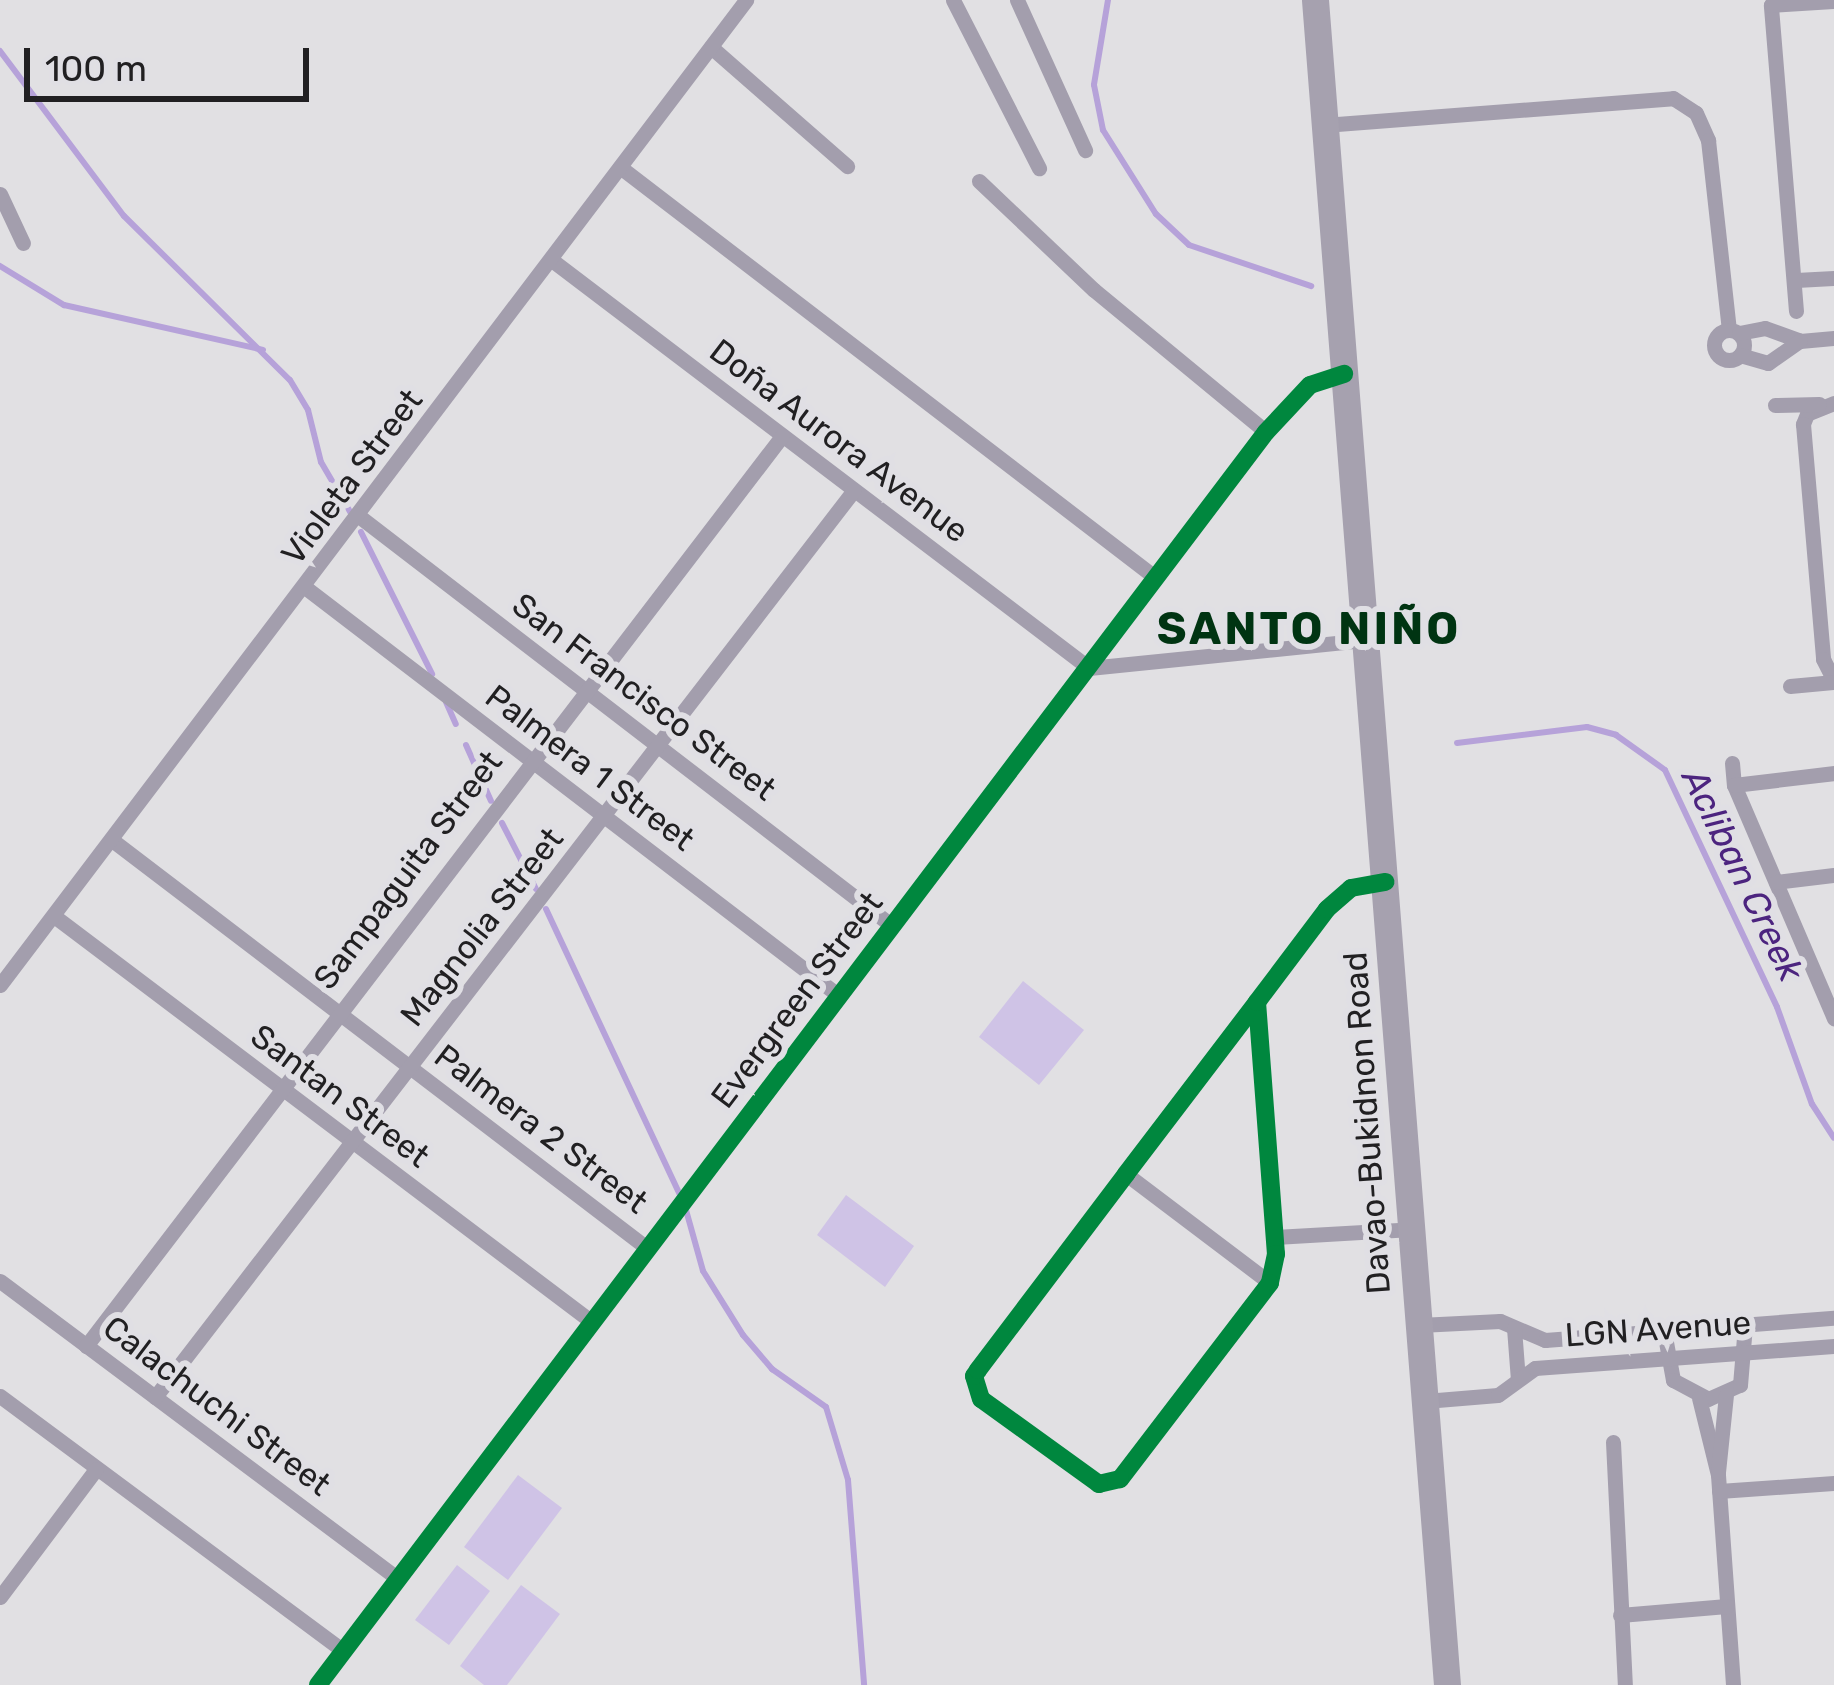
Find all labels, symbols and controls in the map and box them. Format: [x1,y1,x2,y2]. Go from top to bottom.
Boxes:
scale bar [30,24,315,98]
text: 100 m [45,47,147,90]
street label: Doña Aurora Avenue [701,330,977,552]
street label: Violeta Street [273,381,431,573]
street label: San Francisco Street [504,585,784,809]
district label: SANTO NIÑO [1157,602,1461,656]
street label: Palmera 1 Street [478,677,702,859]
street label: Sampaguita Street [305,743,511,997]
water label: Acliban Creek [1673,762,1813,988]
street label: Magnolia Street [392,820,572,1034]
street label: Evergreen Street [703,884,891,1116]
street label: Davao-Bukidnon Road [1335,951,1399,1295]
street label: Santan Street [243,1016,437,1176]
street label: Palmera 2 Street [427,1036,655,1222]
street label: LGN Avenue [1563,1303,1753,1355]
street label: Calachuchi Street [96,1308,338,1504]

